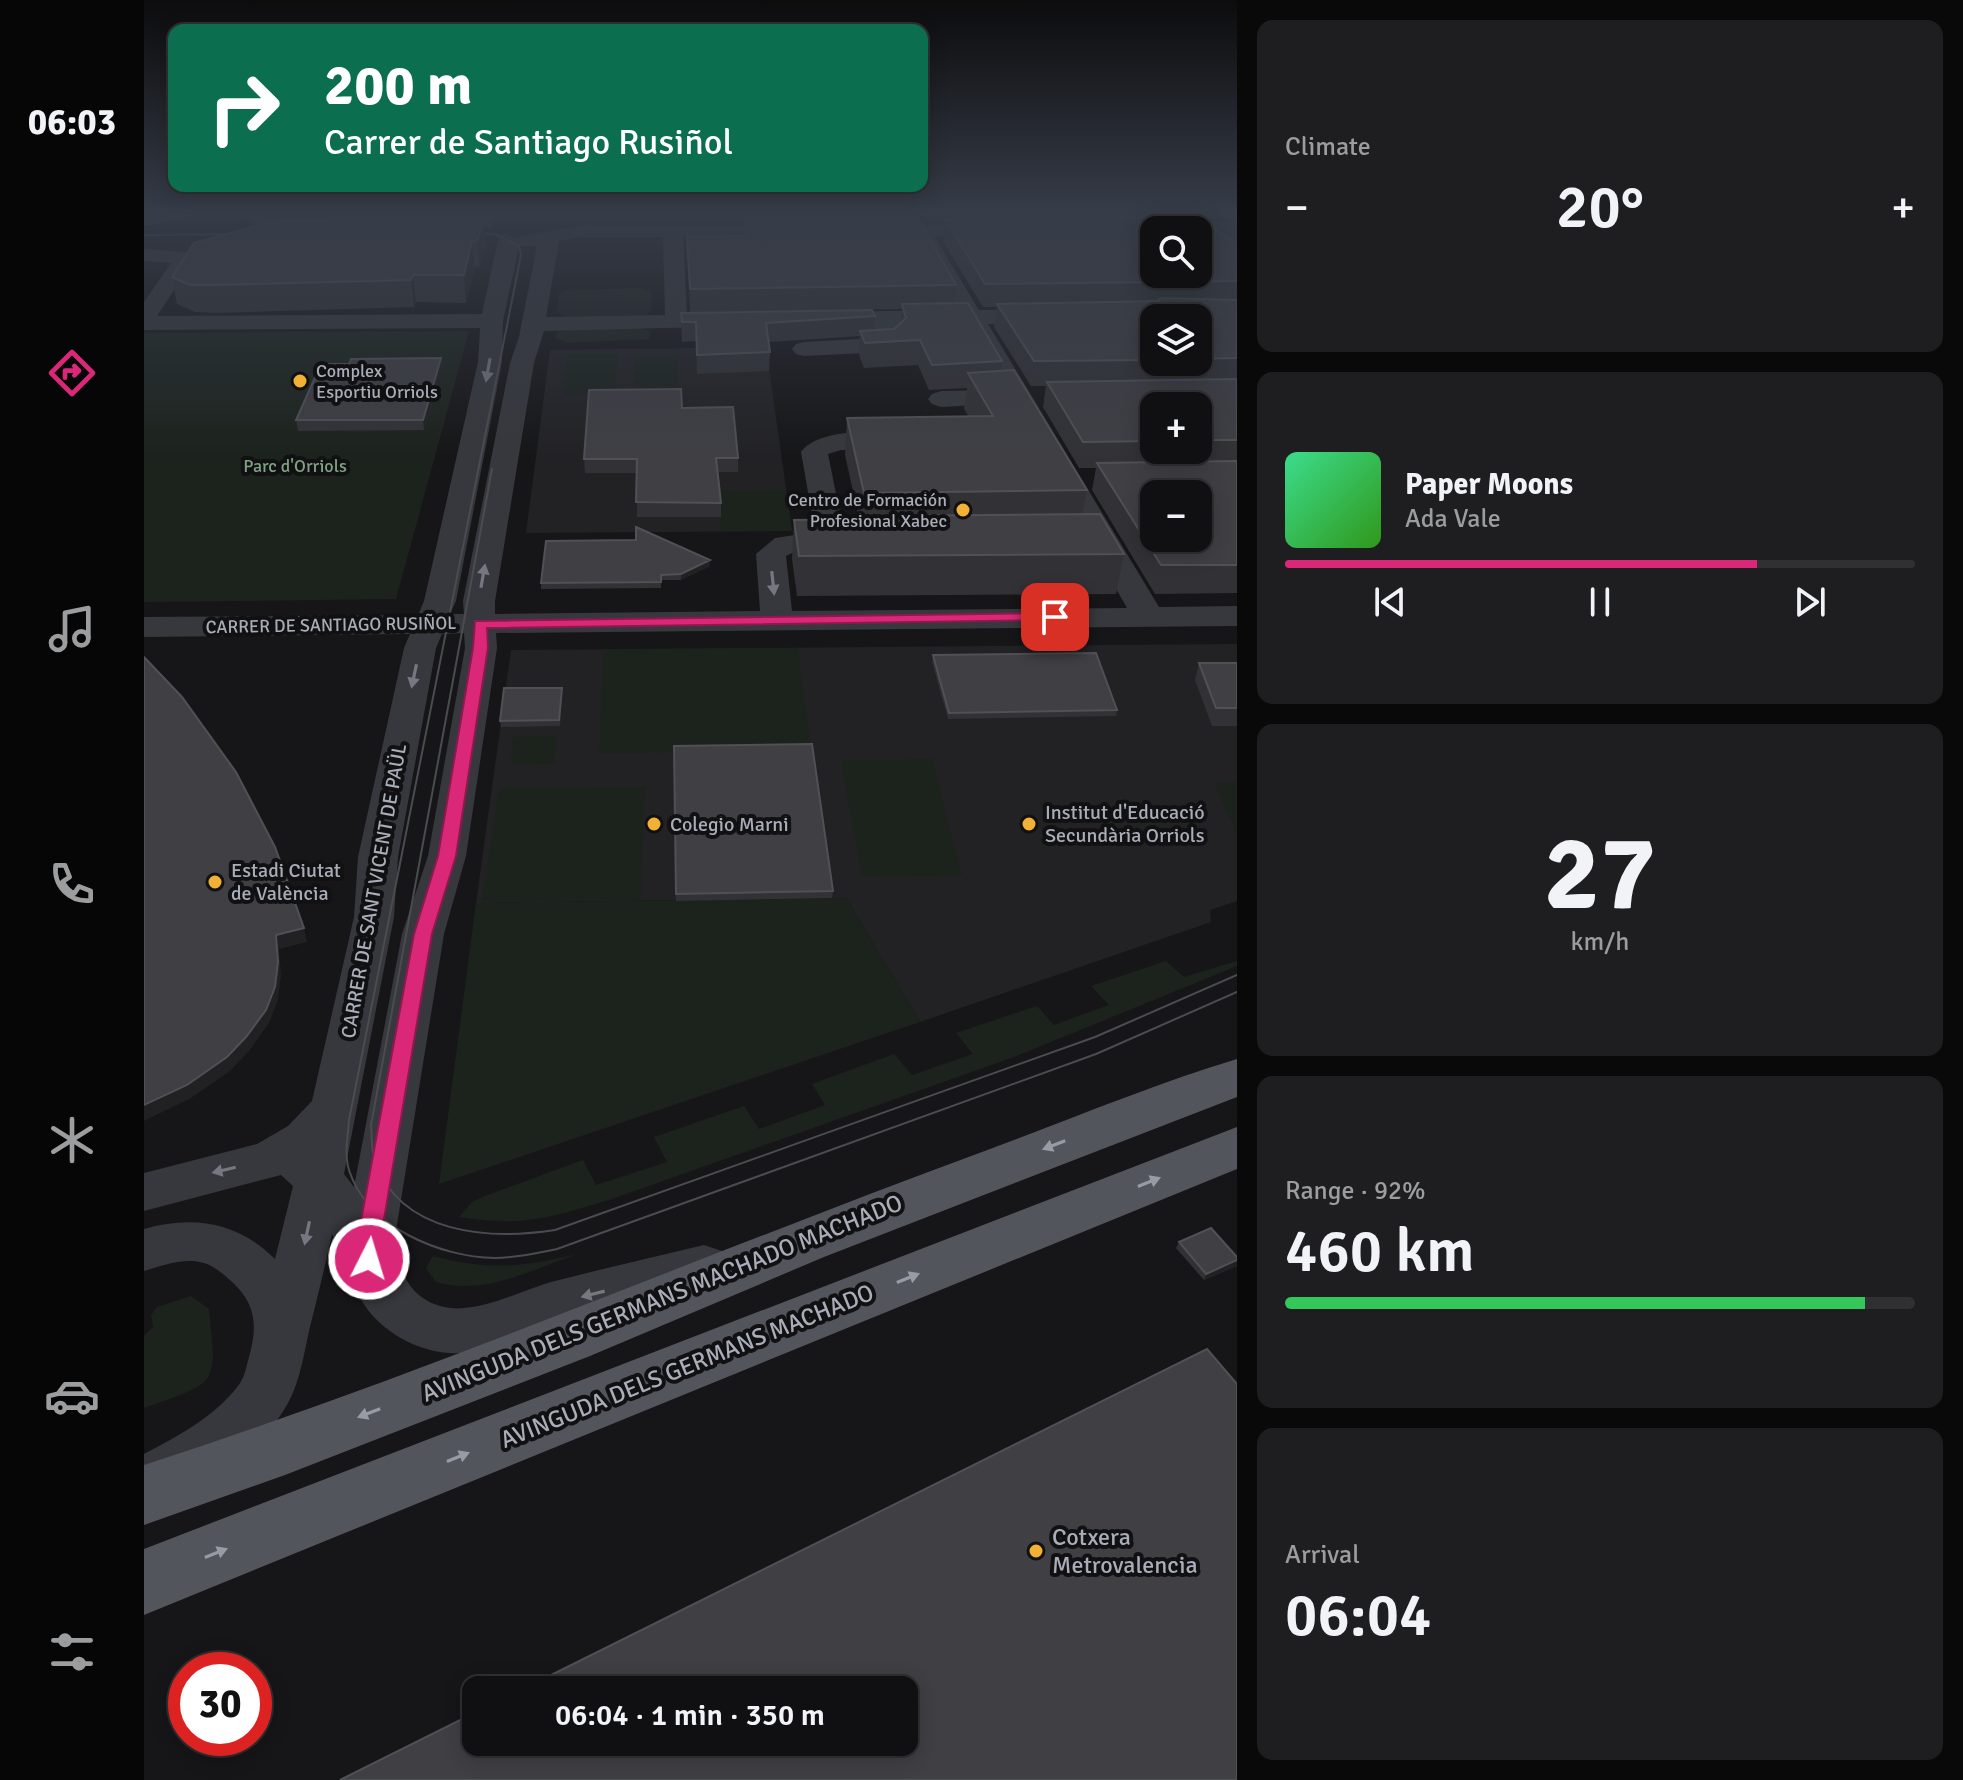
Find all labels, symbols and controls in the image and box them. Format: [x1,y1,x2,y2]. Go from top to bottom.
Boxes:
text: 200 m [324,51,472,120]
icon: right [192,56,296,160]
text: 06:03 [28,100,116,145]
text: Carrer de Santiago Rusiñol [324,120,733,165]
text: Climate [1285,131,1371,163]
text: 20° [1556,171,1644,245]
text: − [1285,181,1309,235]
text: + [1891,181,1915,235]
map controls [1140,216,1212,552]
button: search [1140,216,1212,288]
button: layers [1140,304,1212,376]
icon: directions [44,345,100,401]
one-way arrow [481,357,493,382]
place label: Complex Esportiu Orriols [316,360,438,403]
marker: Complex Esportiu Orriols [291,372,309,390]
button: + [1140,392,1212,464]
park label: Parc d'Orriols [243,455,347,477]
text: Paper Moons [1405,466,1573,503]
button: − [1140,480,1212,552]
place label: Centro de Formación Profesional Xabec [788,489,947,532]
marker: Centro de Formación Profesional Xabec [954,501,972,519]
text: Ada Vale [1405,503,1501,535]
one-way arrow [478,563,490,588]
one-way arrow [767,571,780,596]
icon: previous [1368,580,1412,624]
icon: pause [1578,580,1622,624]
icon: next [1788,580,1832,624]
pin [1021,583,1089,651]
icon: arrive [1033,595,1077,639]
icon: music [44,601,100,657]
street label: CARRER DE SANTIAGO RUSIÑOL [205,612,457,638]
one-way arrow [407,664,420,689]
street label: CARRER DE SANT VICENT DE PAÜL [336,742,412,1040]
place label: Institut d'Educació Secundària Orriols [1045,800,1205,848]
text: 27 [1544,810,1656,938]
place label: Colegio Marni [670,812,789,837]
marker: Colegio Marni [645,815,663,833]
marker: Institut d'Educació Secundària Orriols [1020,815,1038,833]
icon: phone [44,856,100,912]
place label: Estadi Ciutat de València [231,858,341,906]
marker: Estadi Ciutat de València [206,873,224,891]
text: km/h [1571,926,1629,958]
icon: climate [44,1112,100,1168]
one-way arrow [1042,1139,1066,1152]
one-way arrow [211,1164,236,1177]
one-way arrow [1137,1175,1161,1188]
text: Range · 92% [1285,1175,1426,1207]
street label: AVINGUDA DELS GERMANS MACHADO MACHADO [417,1188,907,1408]
text: 460 km [1285,1215,1474,1289]
position arrow [327,1217,411,1301]
one-way arrow [300,1221,313,1246]
one-way arrow [896,1271,920,1284]
street label: AVINGUDA DELS GERMANS MACHADO [496,1278,878,1454]
one-way arrow [580,1288,605,1300]
icon: car [44,1368,100,1424]
one-way arrow [357,1407,381,1420]
one-way arrow [446,1450,470,1463]
place label: Cotxera Metrovalencia [1052,1522,1198,1580]
text: Arrival [1285,1539,1360,1571]
marker: Cotxera Metrovalencia [1027,1542,1045,1560]
one-way arrow [204,1547,228,1560]
text: 06:04 [1285,1579,1432,1653]
icon: filters [44,1624,100,1680]
speed limit sign: 30 [168,1652,272,1756]
text: 06:04 · 1 min · 350 m [555,1697,825,1734]

